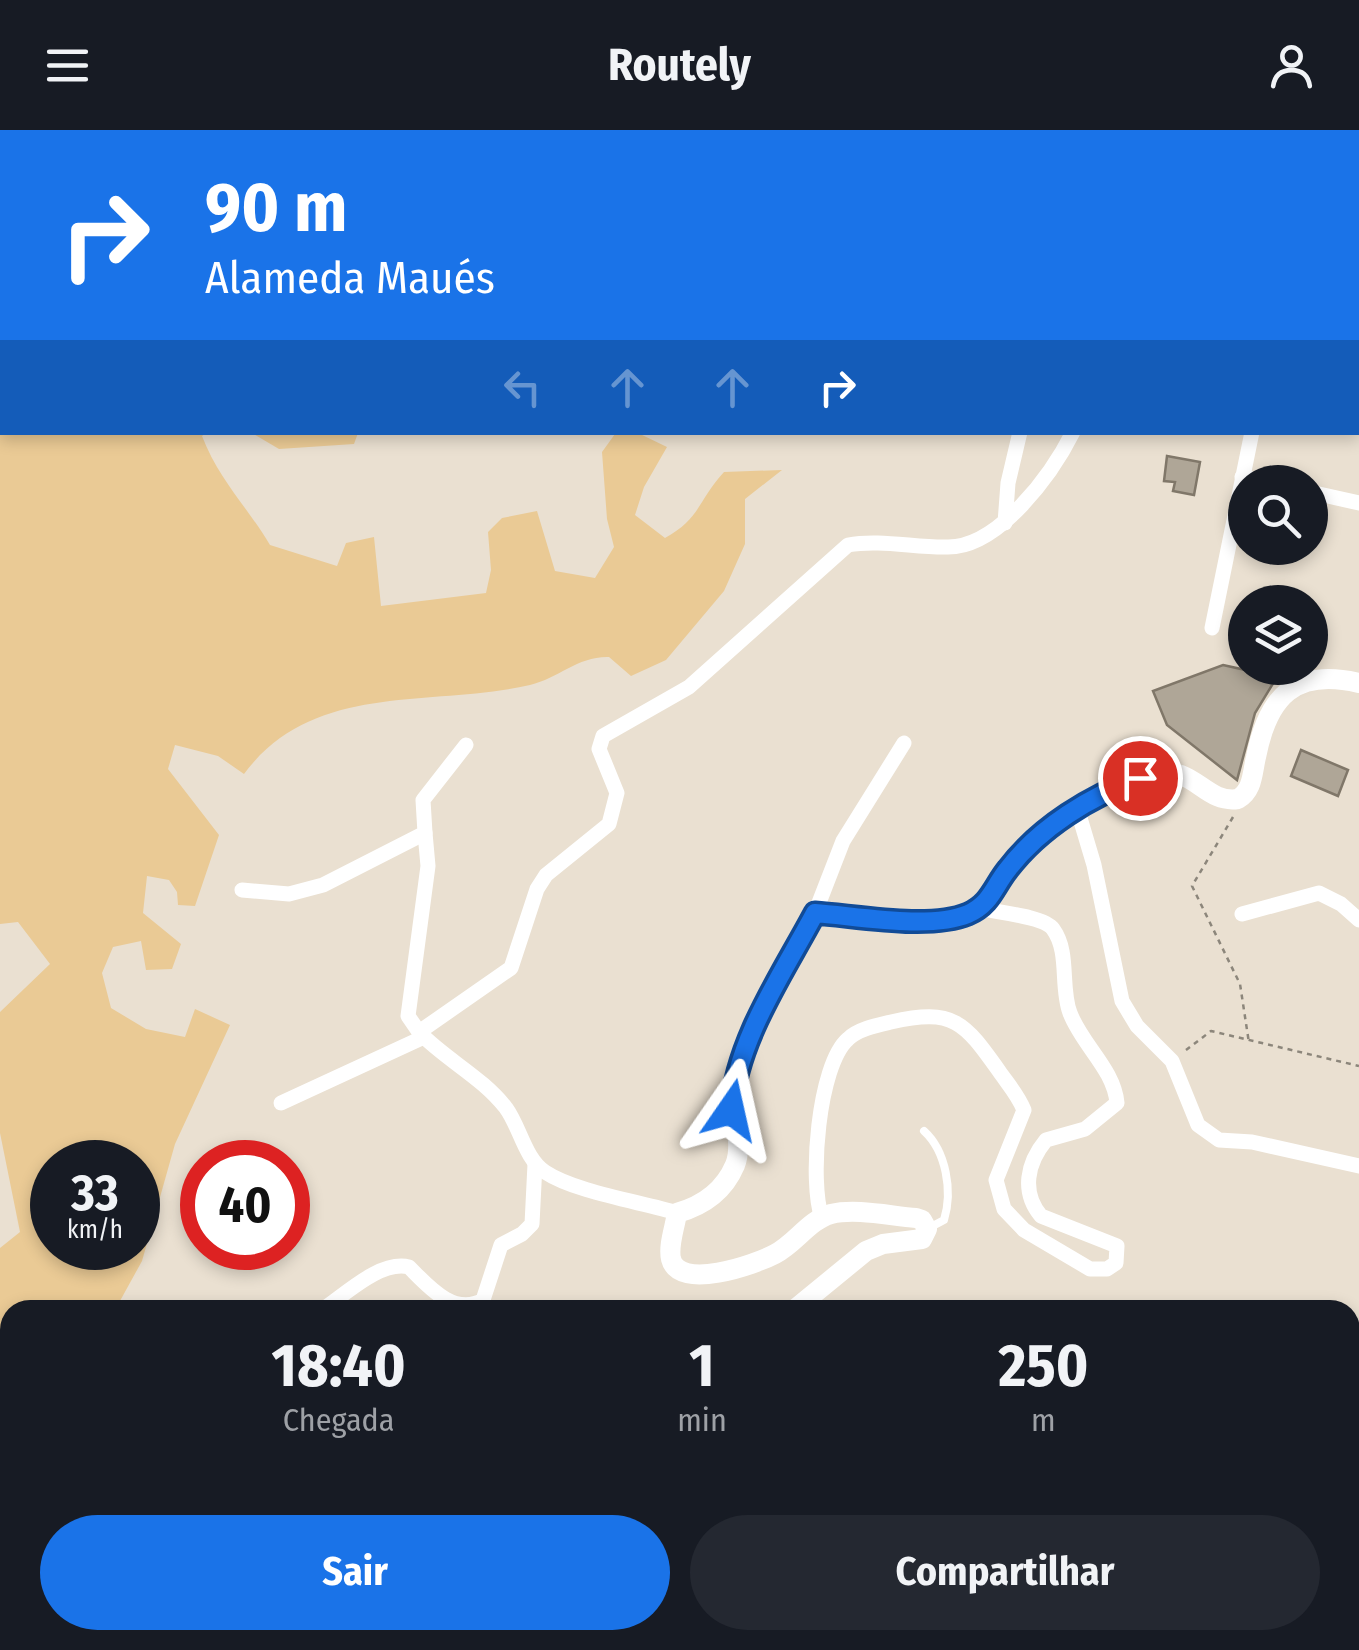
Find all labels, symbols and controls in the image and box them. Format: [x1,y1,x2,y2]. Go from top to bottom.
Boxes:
icon: menu [40,38,95,93]
text: Routely [608,38,751,92]
icon: person [1264,38,1319,93]
text: 90 m [205,166,347,250]
icon: right [40,170,170,300]
text: Alameda Maués [205,251,495,305]
icon: left [495,360,550,415]
icon: ahead [600,360,655,415]
icon: ahead [705,360,760,415]
icon: right [810,360,865,415]
map controls [1228,465,1328,685]
button: search [1228,465,1328,565]
button: layers [1228,585,1328,685]
pin [1098,736,1183,821]
icon: arrive [1113,751,1168,806]
position arrow [679,1058,783,1162]
speed limit sign: 40 [180,1140,310,1270]
text: 33 [71,1163,119,1223]
text: km/h [67,1215,123,1245]
text: 18:40 [272,1330,406,1402]
text: 1 [689,1330,715,1402]
text: 250 [998,1330,1088,1402]
text: Chegada [283,1401,394,1439]
text: min [677,1401,727,1439]
text: m [1031,1401,1056,1439]
button: Sair [40,1515,670,1630]
button: Compartilhar [690,1515,1320,1630]

